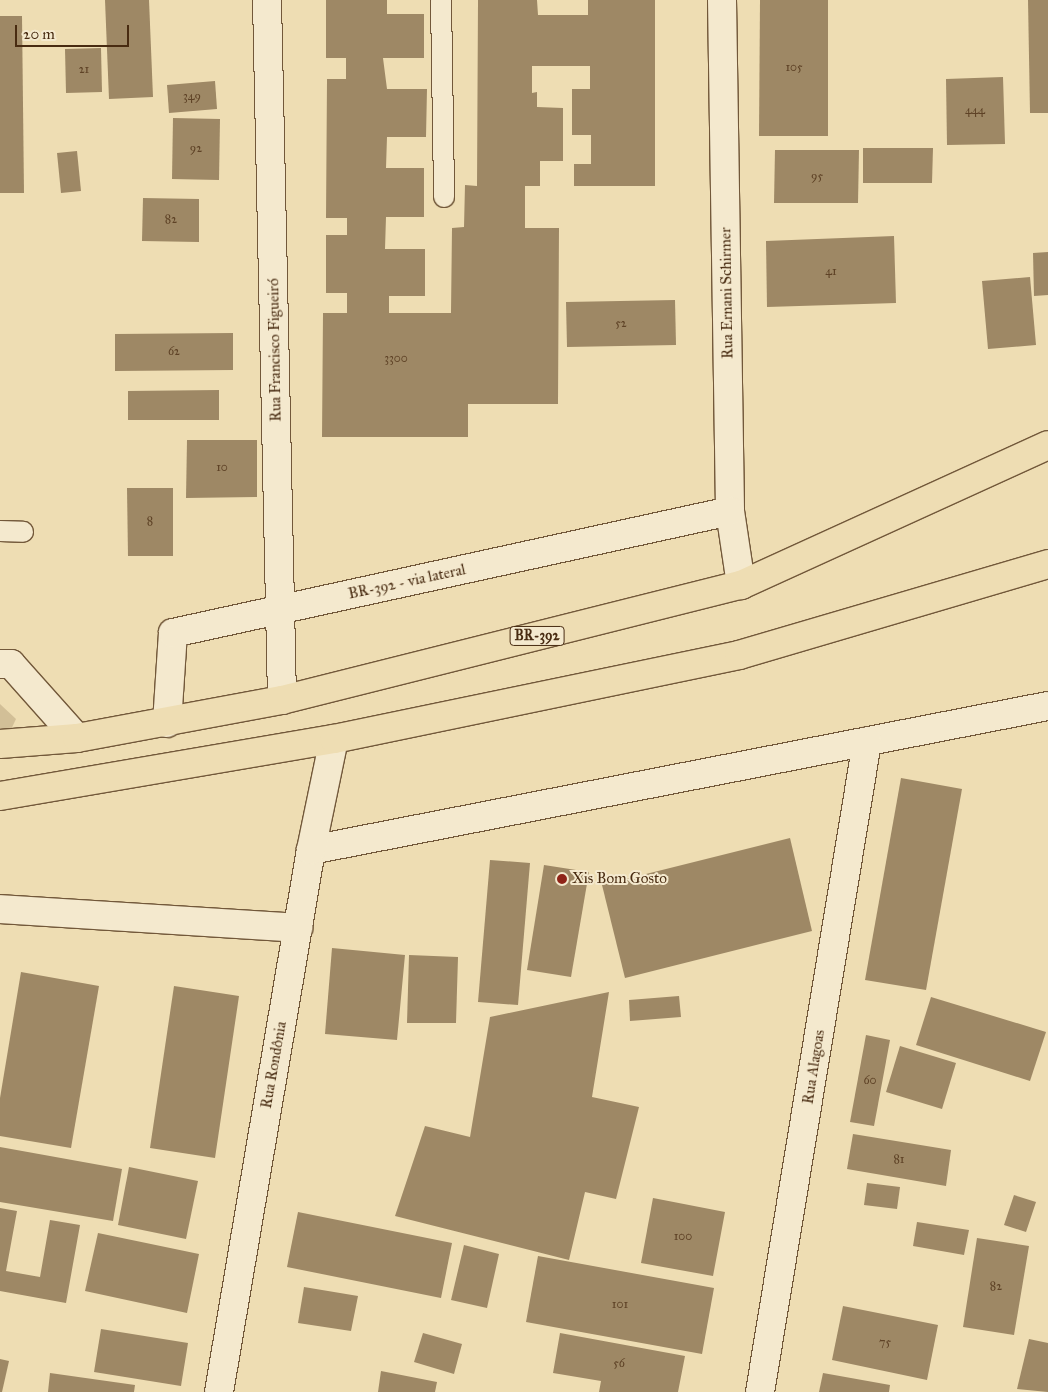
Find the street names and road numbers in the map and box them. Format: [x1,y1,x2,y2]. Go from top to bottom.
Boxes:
street label: Rua Ernani Schirmer [717,227,737,359]
street label: Rua Francisco Figueiró [265,278,285,422]
street label: BR-392 - via lateral [347,561,467,603]
road number: BR-392 [510,624,564,648]
street label: Rua Rondônia [257,1020,291,1110]
street label: Rua Alagoas [799,1029,829,1105]

